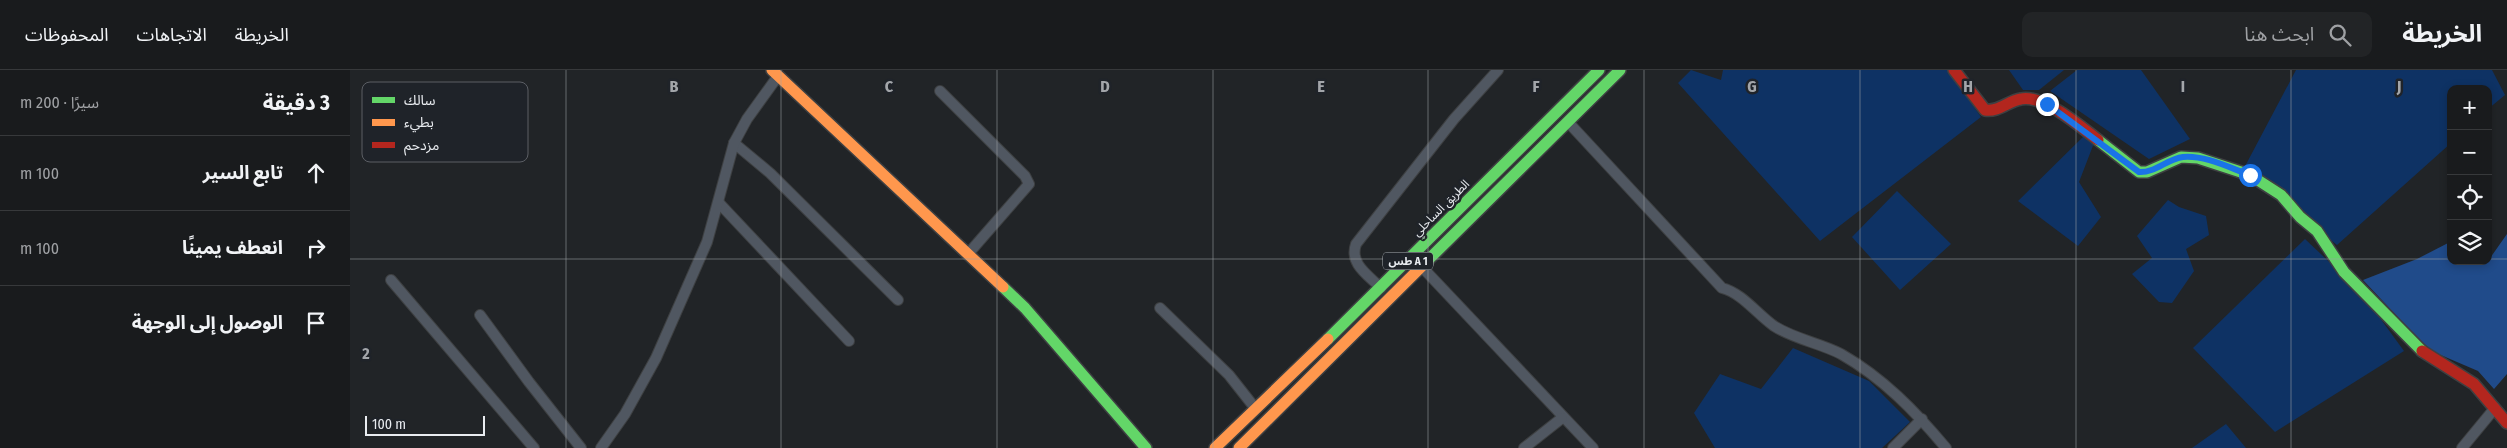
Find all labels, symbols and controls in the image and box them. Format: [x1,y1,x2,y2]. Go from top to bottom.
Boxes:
search box [2022,12,2372,57]
text: الخريطة [2402,20,2482,48]
icon: search [2326,21,2354,49]
text: ابحث هنا [2244,23,2314,46]
text: المحفوظات [25,24,109,46]
text: الاتجاهات [137,24,207,46]
text: الخريطة [235,24,289,46]
text: B [670,77,679,96]
text: C [885,77,894,96]
text: D [1100,77,1110,96]
text: E [1317,77,1325,96]
text: F [1532,77,1540,96]
text: G [1747,77,1757,96]
text: H [1963,77,1973,96]
text: I [2181,77,2185,96]
text: J [2396,77,2401,96]
legend [362,82,528,162]
map controls [2447,85,2492,265]
button: + [2447,85,2492,130]
text: 3 دقيقة [263,90,330,116]
text: سالك [404,92,436,109]
text: سيرًا · 200 m [20,93,99,112]
route end [2036,93,2059,116]
text: بطيء [404,114,434,133]
button: − [2447,130,2492,175]
text: مزدحم [404,137,439,156]
icon: ahead [302,159,330,187]
text: تابع السير [203,161,283,184]
text: 100 m [20,164,59,183]
route start [2239,164,2262,187]
button: locate [2447,175,2492,220]
street label: الطريق الساحلي [1410,177,1474,241]
button: layers [2447,220,2492,265]
icon: right [302,234,330,262]
text: انعطف يمينًا [182,236,283,259]
text: 100 m [20,239,59,258]
road number: طس A 1 [1383,252,1433,270]
icon: arrive [302,309,330,337]
text: الوصول إلى الوجهة [132,311,283,334]
text: 2 [361,344,370,363]
scale bar [365,413,485,436]
text: 100 m [372,416,406,433]

